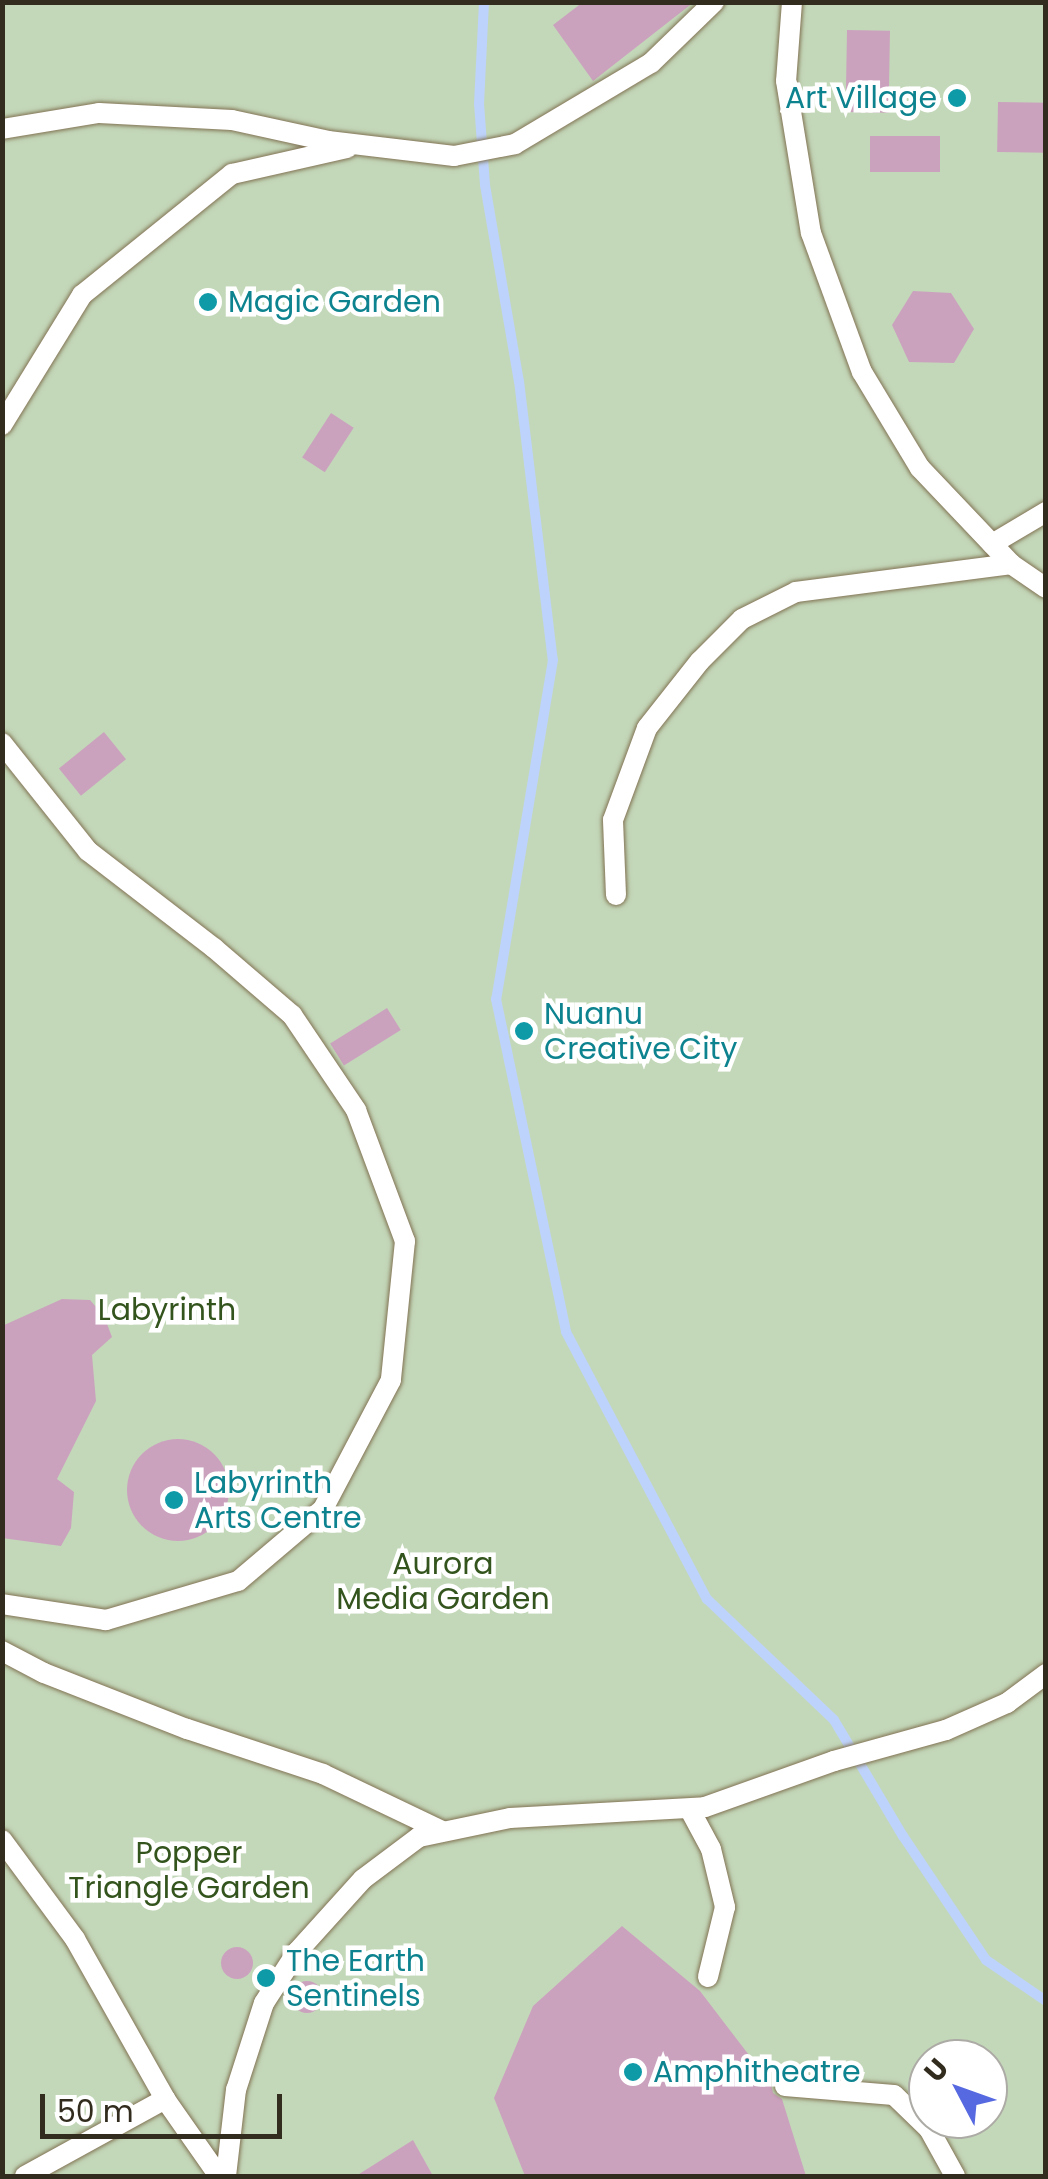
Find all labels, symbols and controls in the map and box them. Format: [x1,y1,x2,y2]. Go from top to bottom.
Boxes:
place label: Art Village [785,80,937,116]
marker: Art Village [946,87,968,109]
place label: Magic Garden [228,284,441,320]
marker: Magic Garden [197,291,219,313]
place label: Nuanu Creative City [544,996,737,1066]
marker: Nuanu Creative City [513,1020,535,1042]
park label: Labyrinth [98,1292,236,1328]
place label: Labyrinth Arts Centre [194,1465,362,1536]
marker: Labyrinth Arts Centre [163,1489,185,1511]
park label: Aurora Media Garden [336,1546,550,1616]
park label: Popper Triangle Garden [68,1835,310,1906]
place label: The Earth Sentinels [286,1943,425,2014]
marker: The Earth Sentinels [255,1967,277,1989]
north arrow [908,2039,1008,2139]
text: U [915,2050,958,2091]
place label: Amphitheatre [653,2054,861,2090]
marker: Amphitheatre [622,2061,644,2083]
scale bar [45,2074,288,2136]
text: 50 m [57,2090,134,2133]

